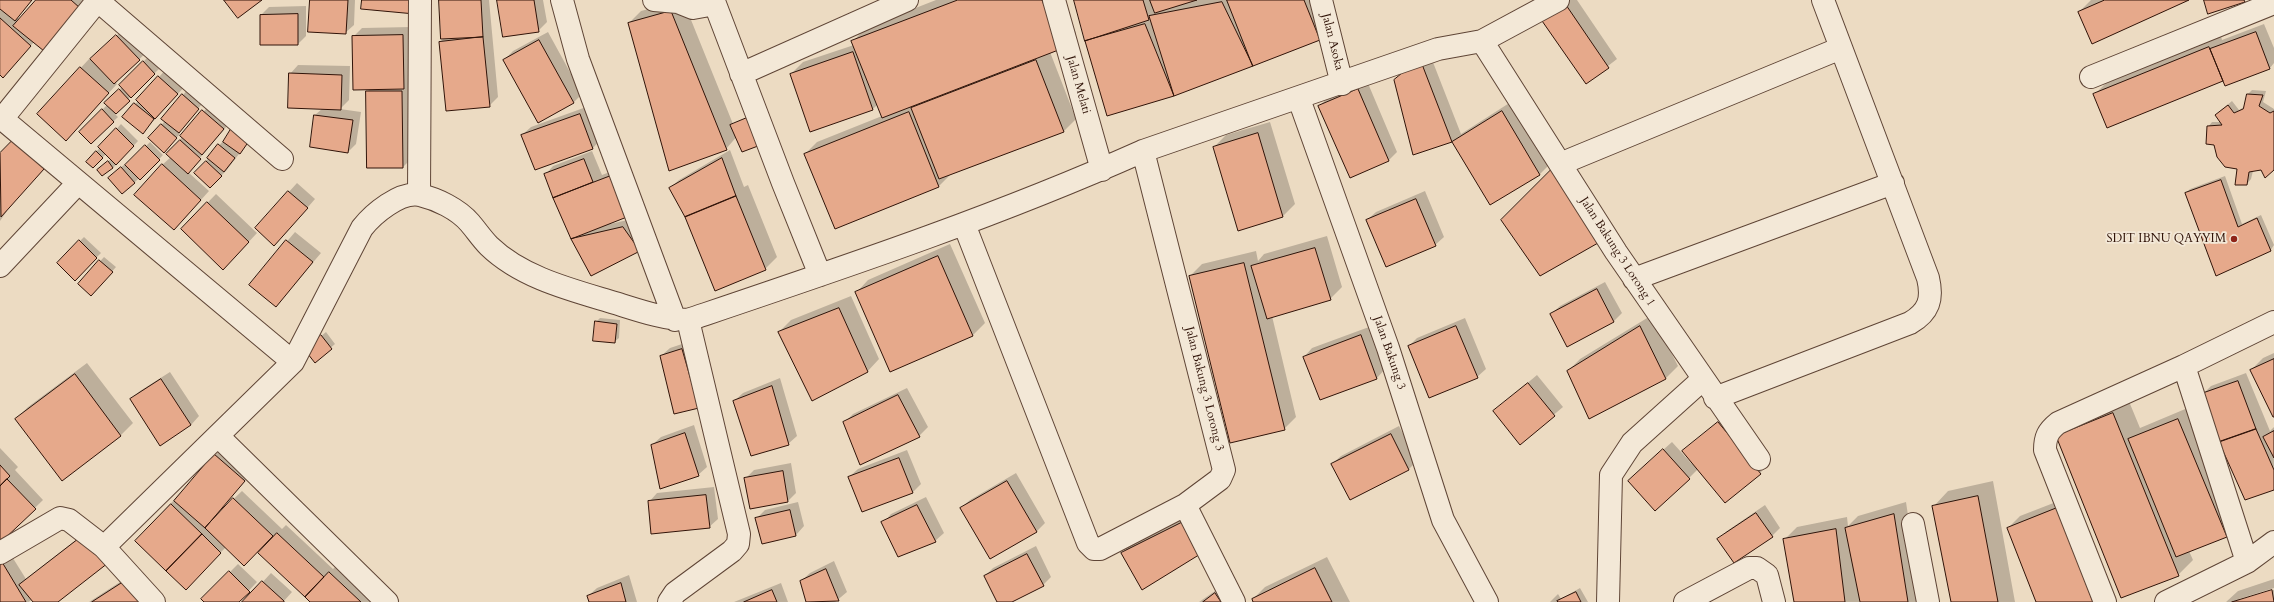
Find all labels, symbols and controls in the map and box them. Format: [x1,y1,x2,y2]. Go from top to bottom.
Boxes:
street label: Jalan Asoka [1318,12,1346,72]
street label: Jalan Melati [1063,54,1093,116]
street label: Jalan Bakung 3 Lorong 1 [1576,195,1658,309]
place label: SDIT IBNU QAYYIM [2106,232,2226,246]
marker: SDIT IBNU QAYYIM [2229,234,2239,244]
street label: Jalan Bakung 3 [1370,314,1408,392]
street label: Jalan Bakung 3 Lorong 3 [1182,325,1226,453]

